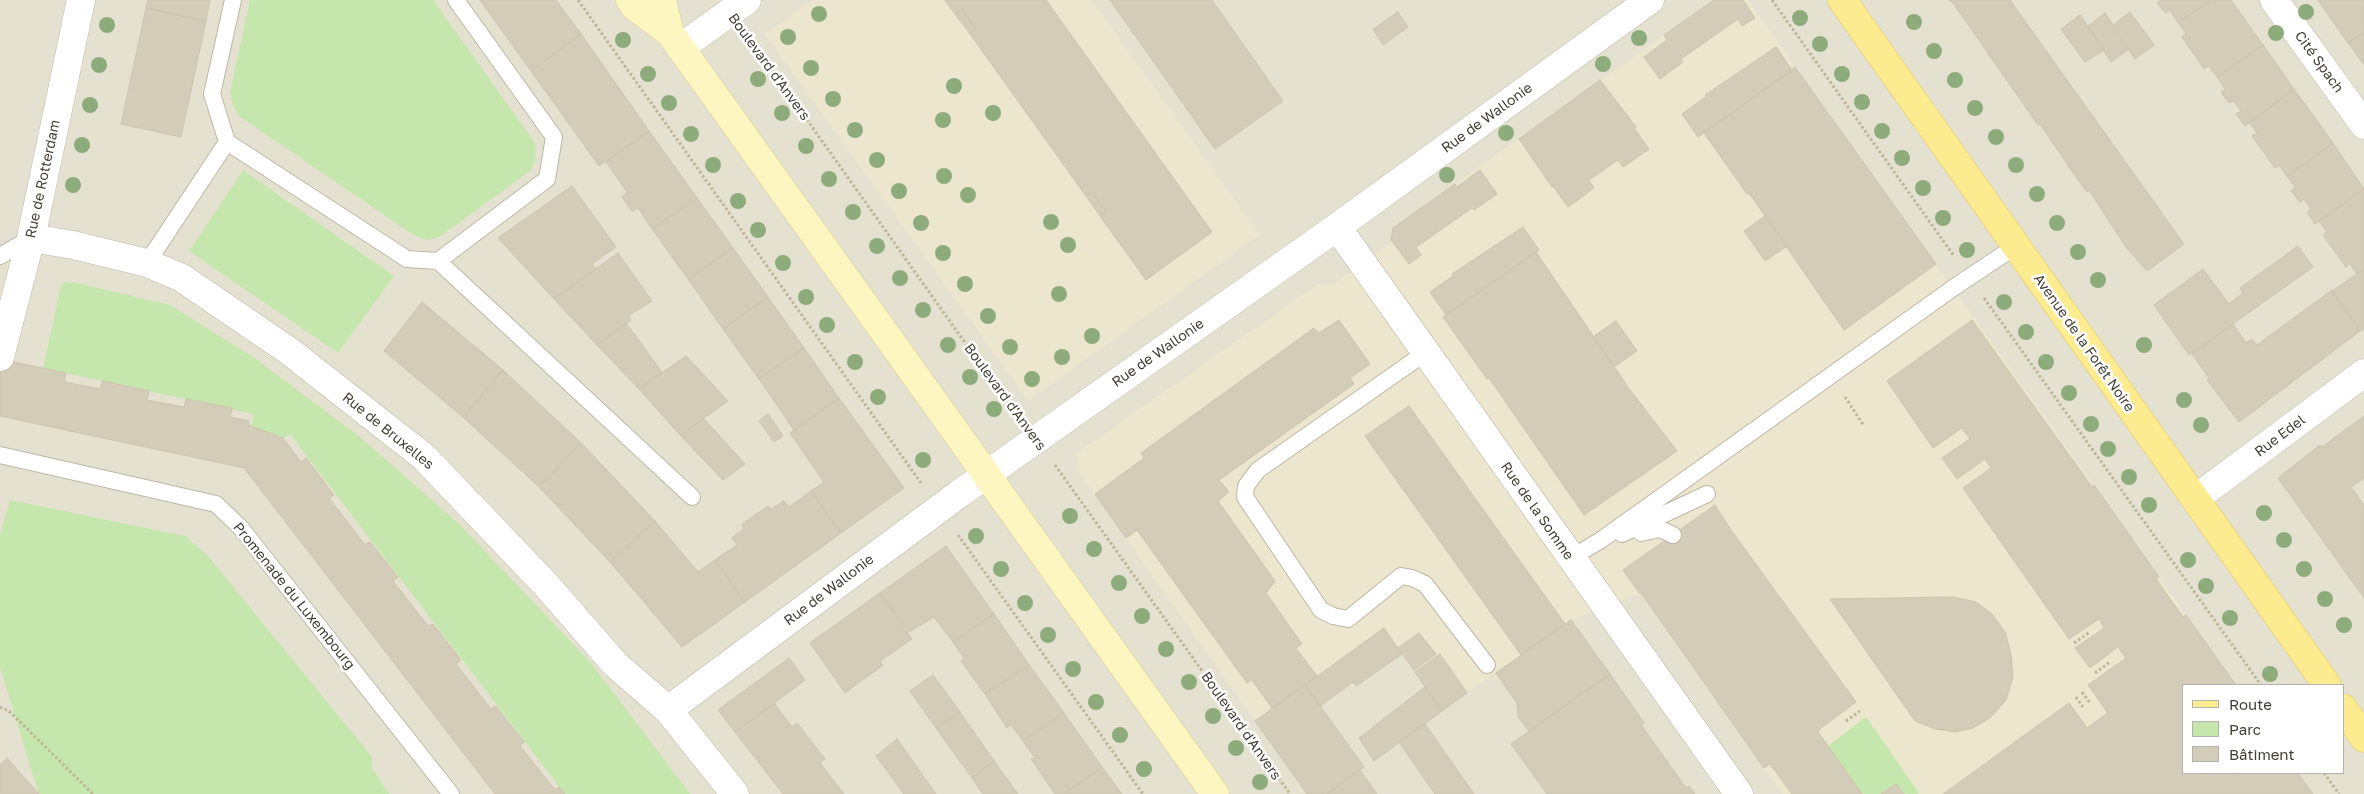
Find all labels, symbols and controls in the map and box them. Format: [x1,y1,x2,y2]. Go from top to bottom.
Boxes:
street label: Boulevard d'Anvers [725,10,813,124]
street label: Cité Spach [2291,28,2347,96]
street label: Rue de Wallonie [1438,79,1536,157]
street label: Rue de Rotterdam [22,118,64,240]
street label: Avenue de la Forêt Noire [2030,271,2138,415]
street label: Rue de Wallonie [1109,315,1207,391]
street label: Boulevard d'Anvers [961,340,1049,454]
street label: Rue de Bruxelles [339,389,437,473]
street label: Rue Edel [2251,412,2309,460]
street label: Rue de la Somme [1497,459,1577,563]
street label: Promenade du Luxembourg [229,519,359,673]
street label: Rue de Wallonie [781,551,877,629]
street label: Boulevard d'Anvers [1197,669,1285,783]
legend [2182,684,2344,774]
text: Route [2229,695,2272,713]
text: Parc [2229,720,2261,738]
text: Bâtiment [2229,745,2294,763]

